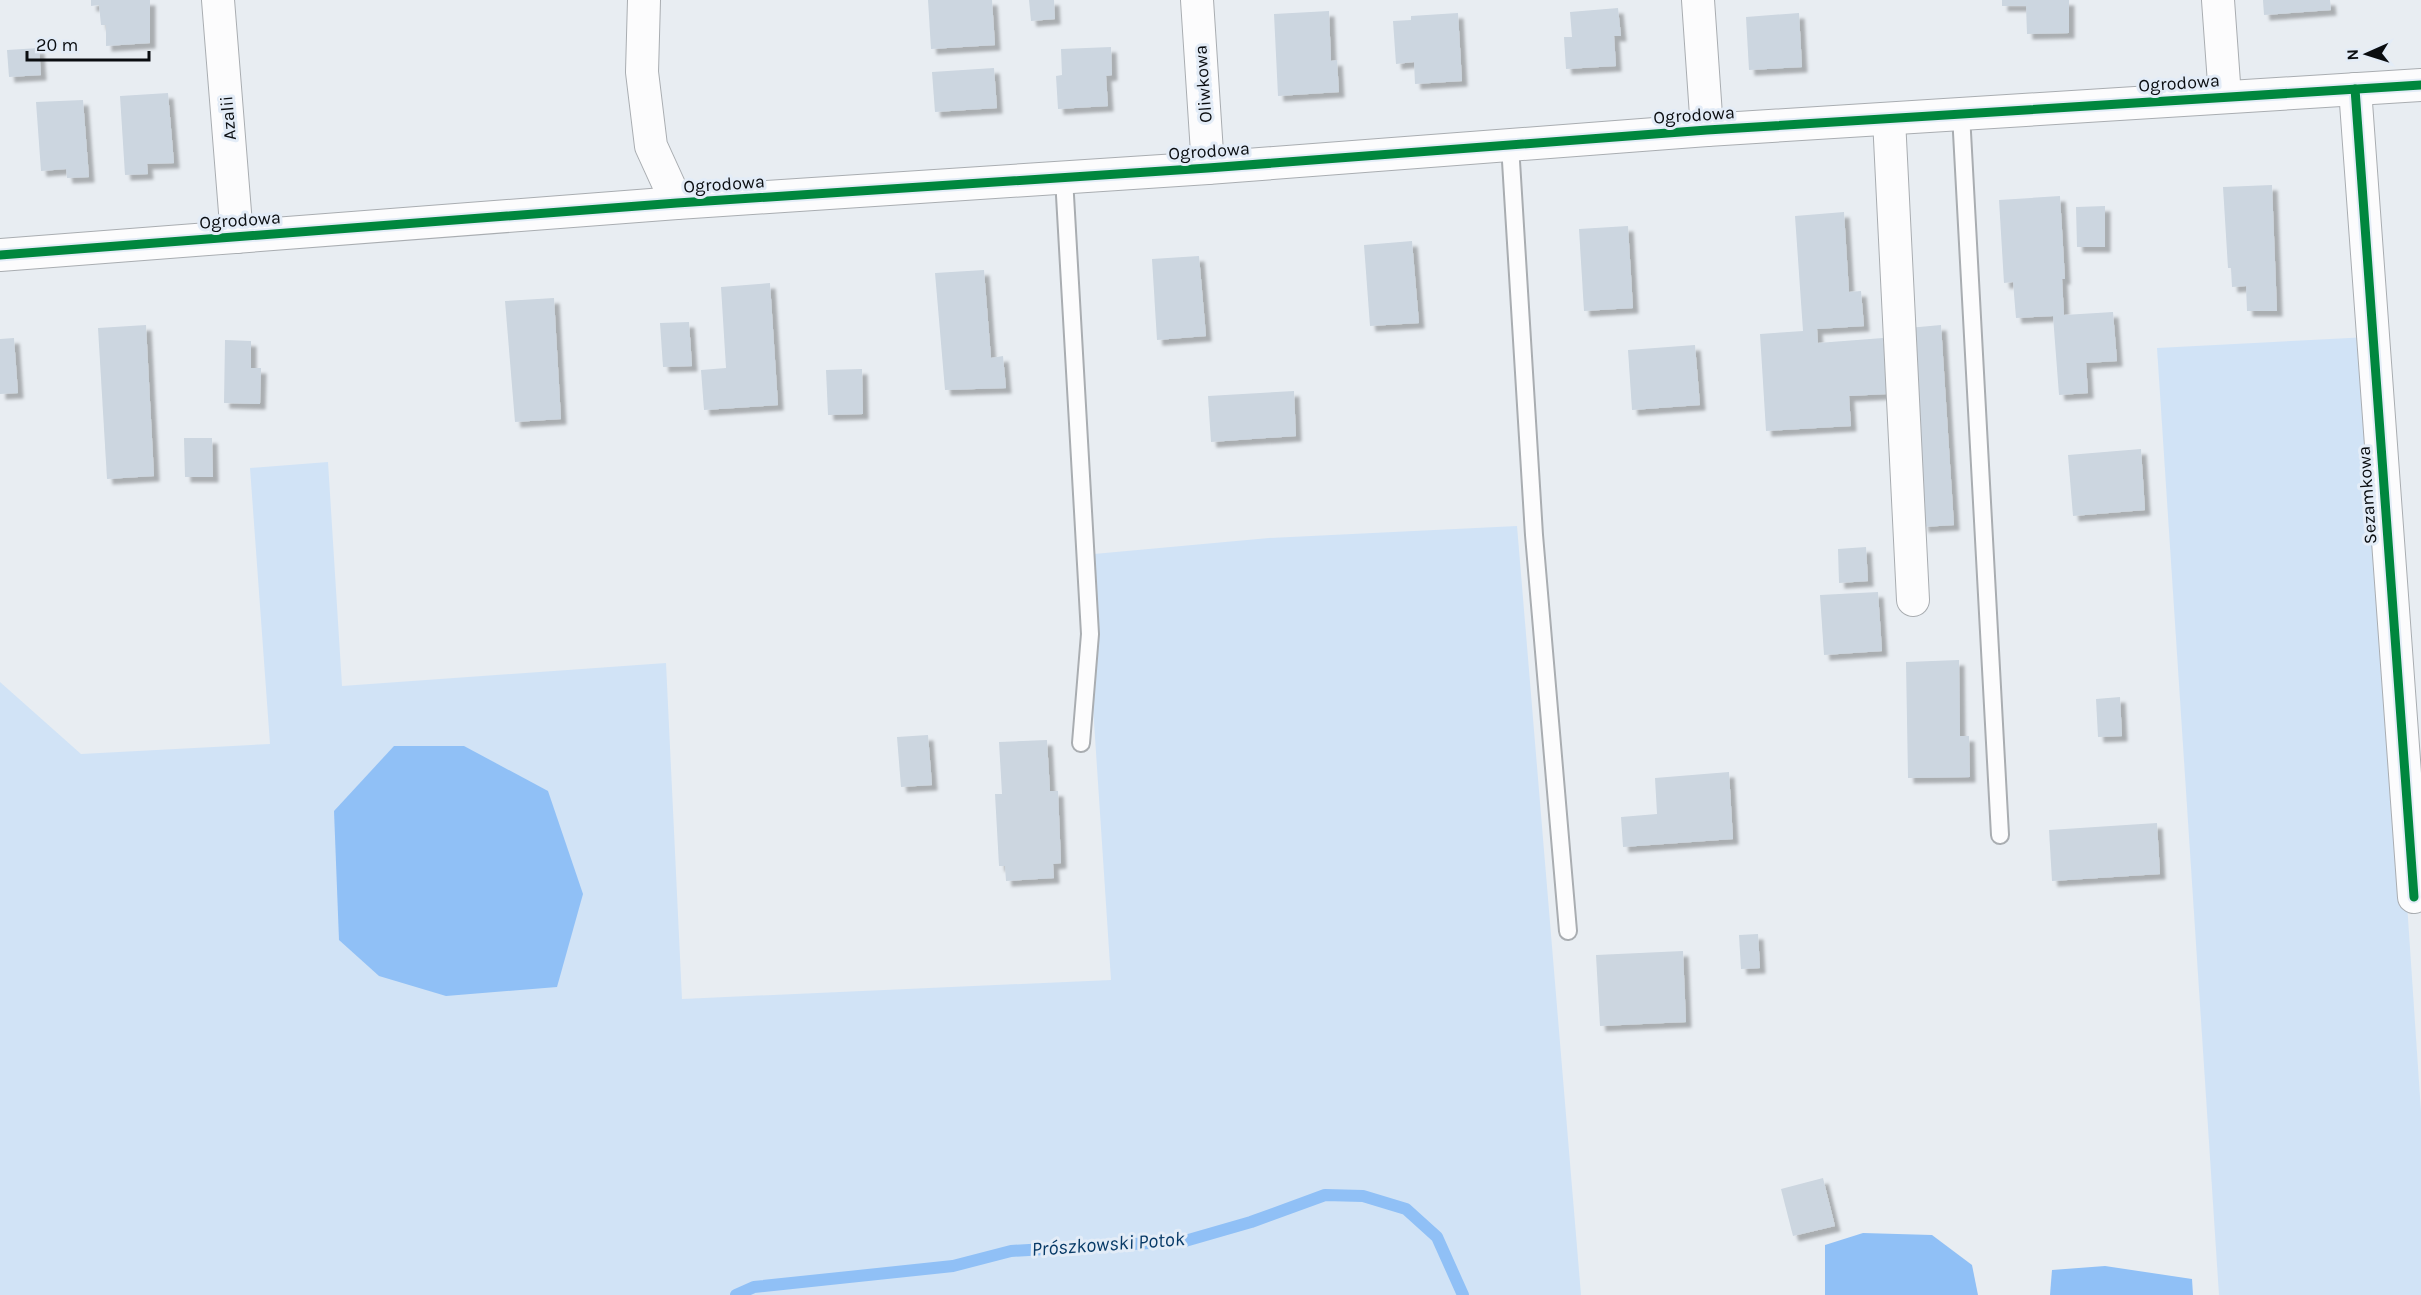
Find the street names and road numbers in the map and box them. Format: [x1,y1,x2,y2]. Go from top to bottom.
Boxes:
street label: Oliwkowa [1189,44,1217,124]
street label: Ogrodowa [2138,69,2220,97]
street label: Azalii [215,95,241,141]
street label: Ogrodowa [1653,101,1735,129]
street label: Ogrodowa [1168,137,1250,165]
street label: Ogrodowa [683,170,765,198]
street label: Ogrodowa [199,206,281,234]
street label: Sezamkowa [2353,445,2381,545]

